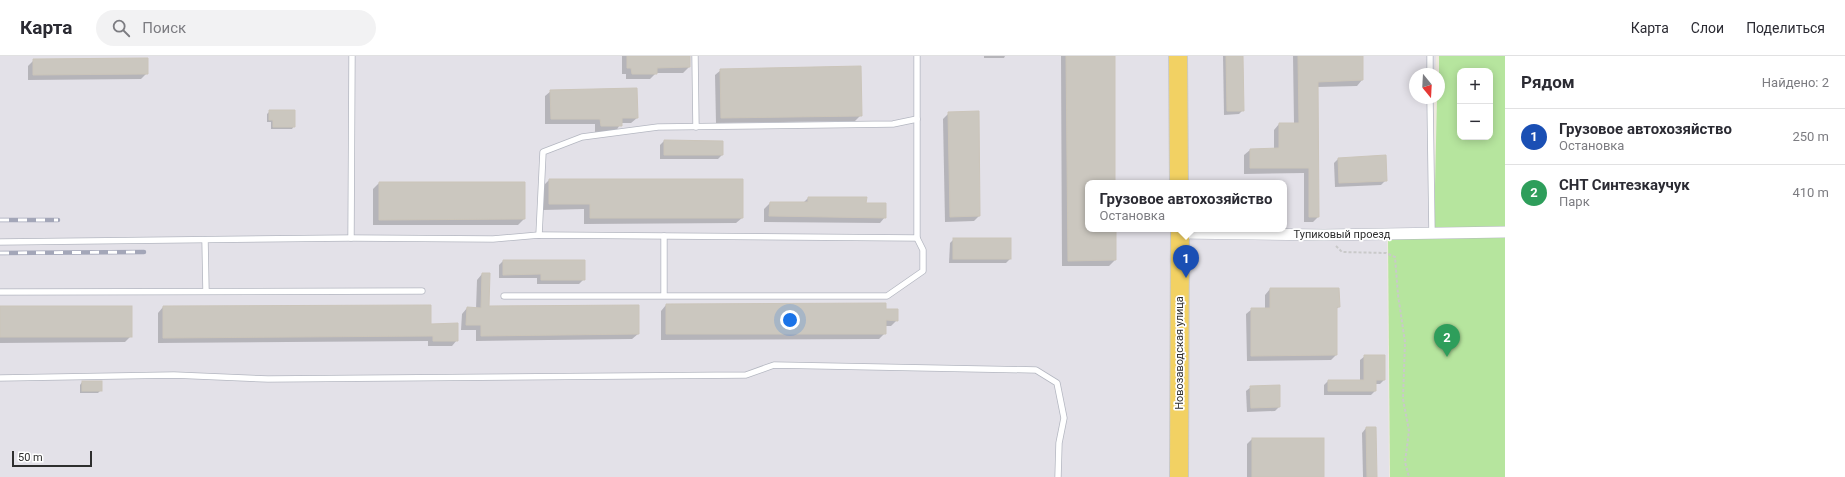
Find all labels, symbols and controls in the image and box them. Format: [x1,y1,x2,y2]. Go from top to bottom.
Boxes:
search box [96,10,376,46]
text: Карта [20,16,72,39]
icon: search [110,17,132,39]
text: Поиск [142,19,186,37]
text: Карта [1631,20,1669,36]
text: Слои [1691,20,1724,36]
text: Поделиться [1746,20,1825,36]
north arrow [1409,68,1445,104]
map controls [1457,68,1493,140]
button: + [1457,68,1493,104]
text: Рядом [1521,72,1575,92]
text: Найдено: 2 [1762,75,1829,90]
button: − [1457,104,1493,140]
text: Грузовое автохозяйство [1559,120,1732,138]
text: 1 [1530,129,1538,144]
text: 250 m [1792,129,1829,144]
text: Остановка [1559,138,1624,153]
text: СНТ Синтезкаучук [1559,176,1690,194]
popup [1085,180,1287,232]
text: 2 [1530,185,1538,200]
text: 410 m [1792,185,1829,200]
text: Грузовое автохозяйство [1100,190,1272,208]
text: Парк [1559,194,1590,209]
text: Остановка [1100,208,1165,223]
street label: Тупиковый проезд [1294,228,1391,241]
pin: 1 [1173,245,1199,278]
street label: Новозаводская улица [1173,296,1186,410]
your location [780,310,800,330]
pin: 2 [1434,324,1460,357]
scale bar [12,449,92,468]
text: 50 m [18,451,43,464]

